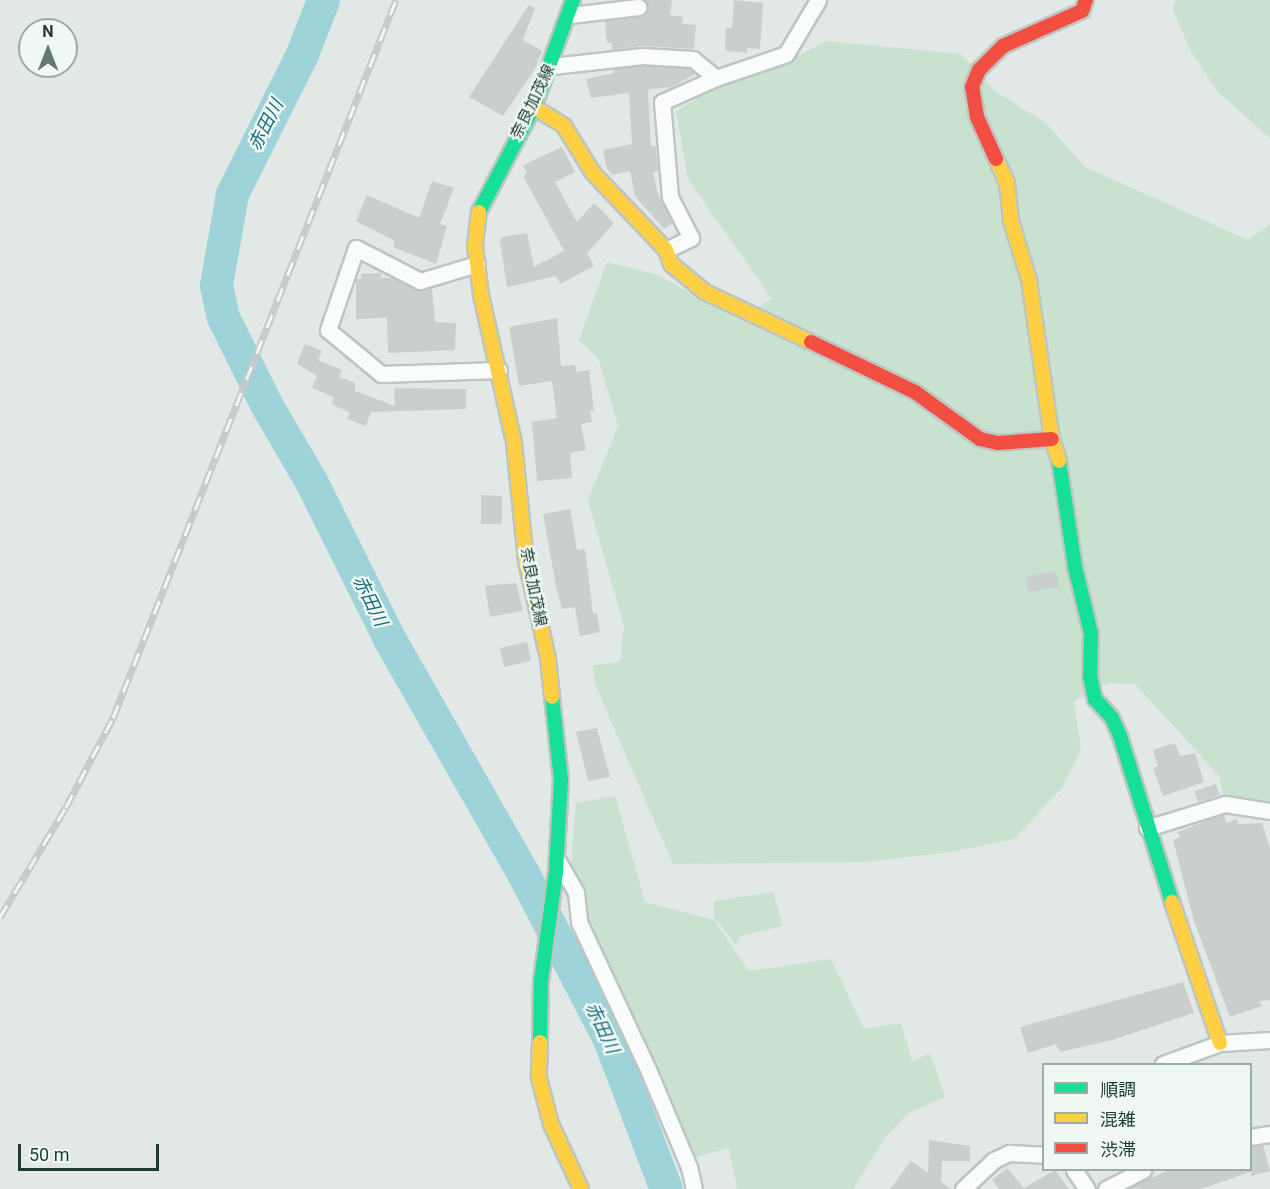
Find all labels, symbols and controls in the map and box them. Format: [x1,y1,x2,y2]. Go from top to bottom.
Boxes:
north arrow [18,18,78,78]
text: N [42,22,54,41]
street label: 奈良加茂線 [507,62,559,142]
water label: 赤田川 [244,96,288,154]
street label: 奈良加茂線 [516,546,550,628]
water label: 赤田川 [348,572,392,630]
water label: 赤田川 [581,999,623,1057]
legend [1042,1063,1252,1171]
text: 順調 [1100,1079,1136,1100]
text: 混雑 [1100,1109,1136,1130]
scale bar [21,1132,162,1170]
text: 渋滞 [1100,1139,1136,1160]
text: 50 m [29,1144,69,1165]

